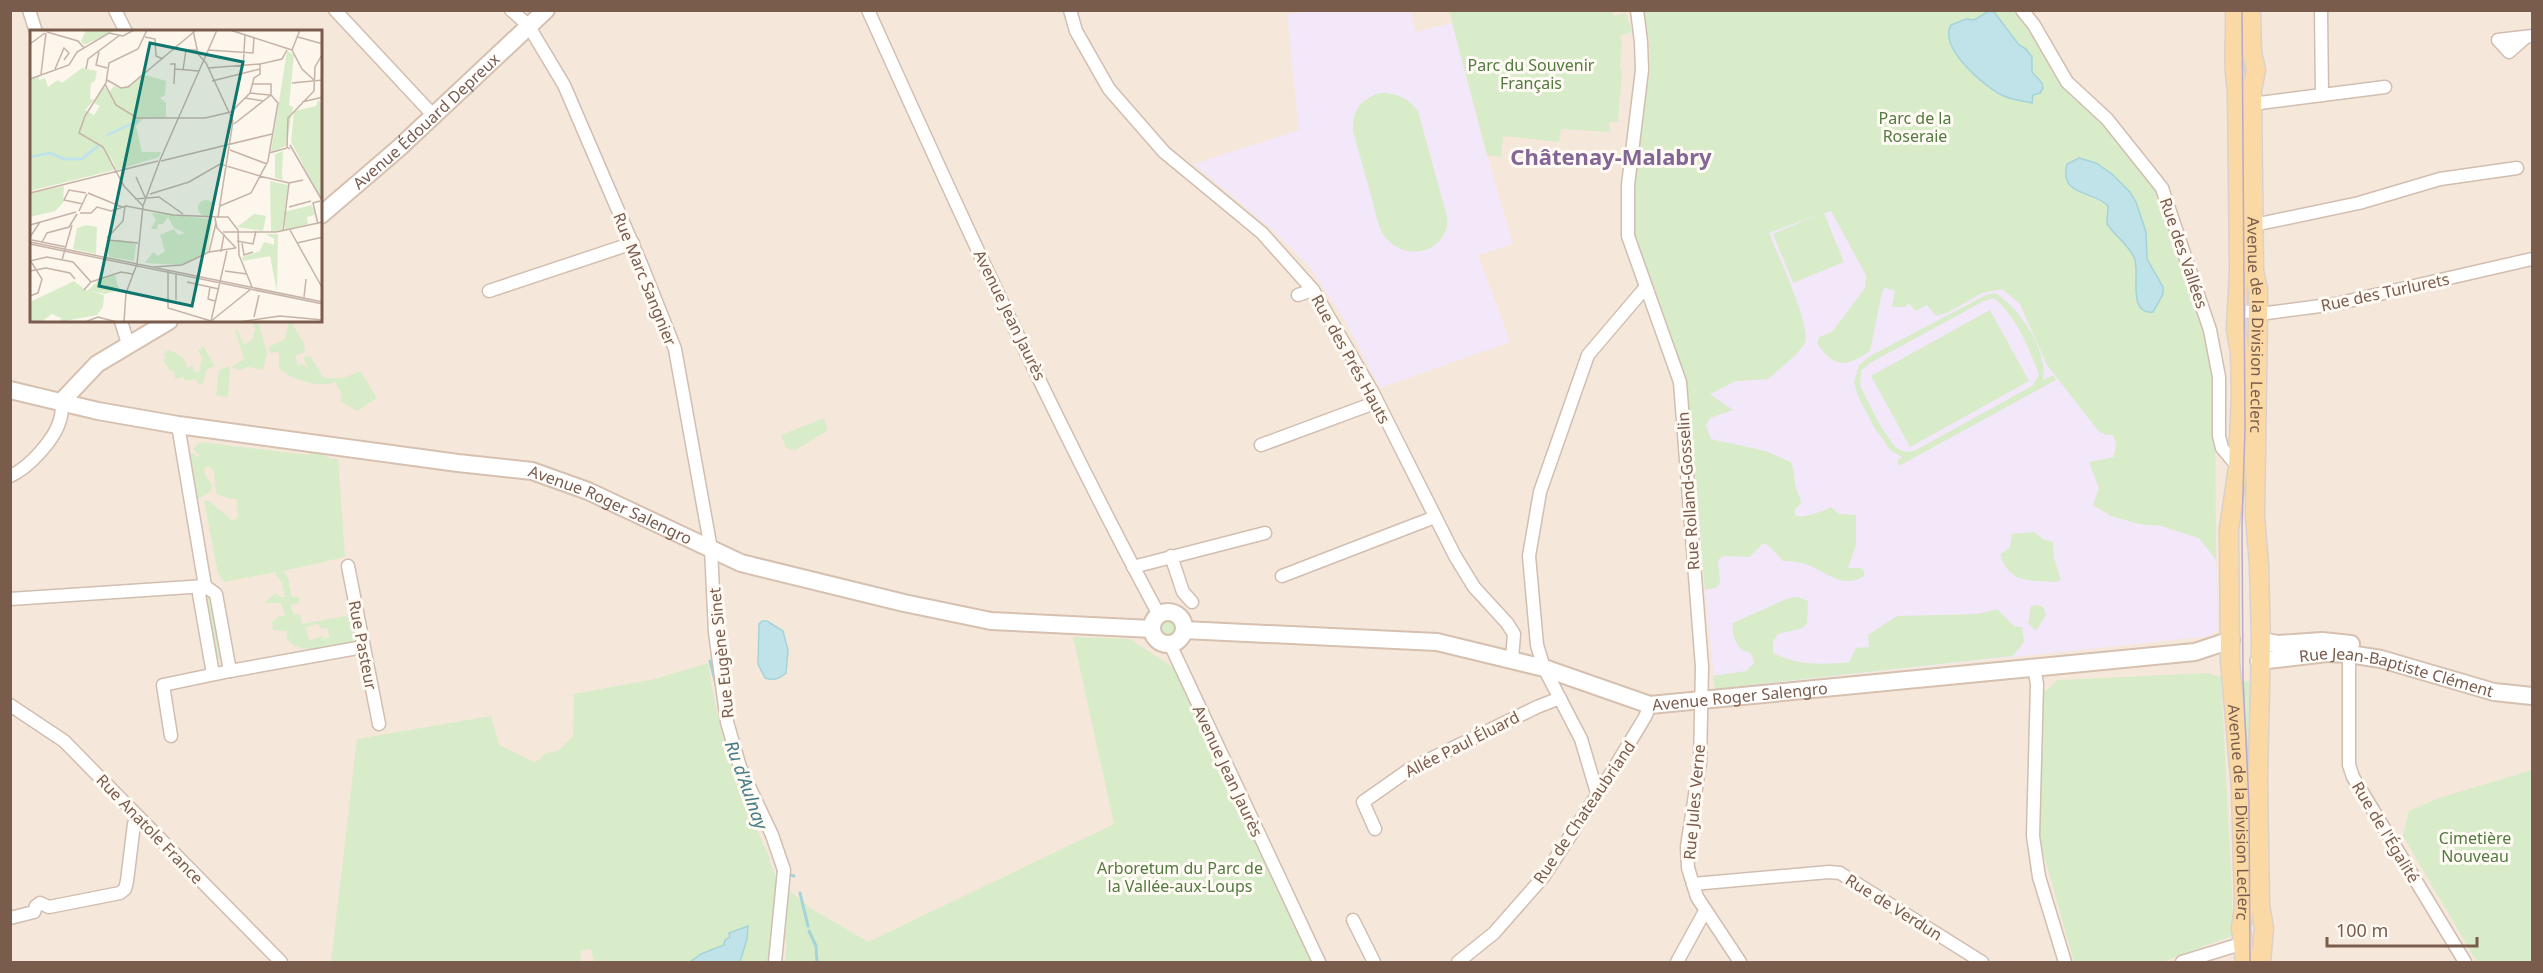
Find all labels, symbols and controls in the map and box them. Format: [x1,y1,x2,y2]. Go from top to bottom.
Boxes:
inset map [30,30,322,322]
street label: Avenue Édouard Depreux [348,48,505,194]
park label: Parc du Souvenir Français [1468,54,1595,94]
park label: Parc de la Roseraie [1879,107,1951,147]
district label: Châtenay-Malabry [1510,141,1712,171]
street label: Rue des Vallées [2155,195,2213,311]
street label: Rue Marc Sangnier [608,209,682,349]
street label: Avenue de la Division Leclerc [2242,217,2269,433]
street label: Avenue Jean Jaurès [969,246,1051,384]
street label: Rue des Turlurets [2319,268,2451,316]
street label: Rue des Prés Hauts [1306,290,1396,428]
street label: Rue Rolland-Gosselin [1671,411,1705,571]
street label: Avenue Roger Salengro [526,460,696,550]
street label: Rue Eugène Sinet [703,586,739,719]
street label: Rue Pasteur [344,598,383,692]
street label: Rue Jean-Baptiste Clément [2298,642,2496,702]
street label: Avenue Roger Salengro [1651,677,1829,716]
street label: Avenue Jean Jaurès [1188,702,1268,840]
street label: Avenue de la Division Leclerc [2223,703,2255,922]
street label: Allée Paul Éluard [1401,706,1523,782]
street label: Rue de Chateaubriand [1528,736,1640,888]
water label: Ru d'Aulnay [720,737,775,834]
street label: Rue Jules Verne [1678,743,1710,861]
street label: Rue Anatole France [92,769,208,889]
street label: Rue de l'Égalité [2347,777,2425,887]
park label: Cimetière Nouveau [2439,827,2511,867]
park label: Arboretum du Parc de la Vallée-aux-Loups [1097,857,1263,897]
street label: Rue de Verdun [1841,868,1947,946]
scale bar [2327,910,2477,948]
text: 100 m [2336,918,2388,942]

